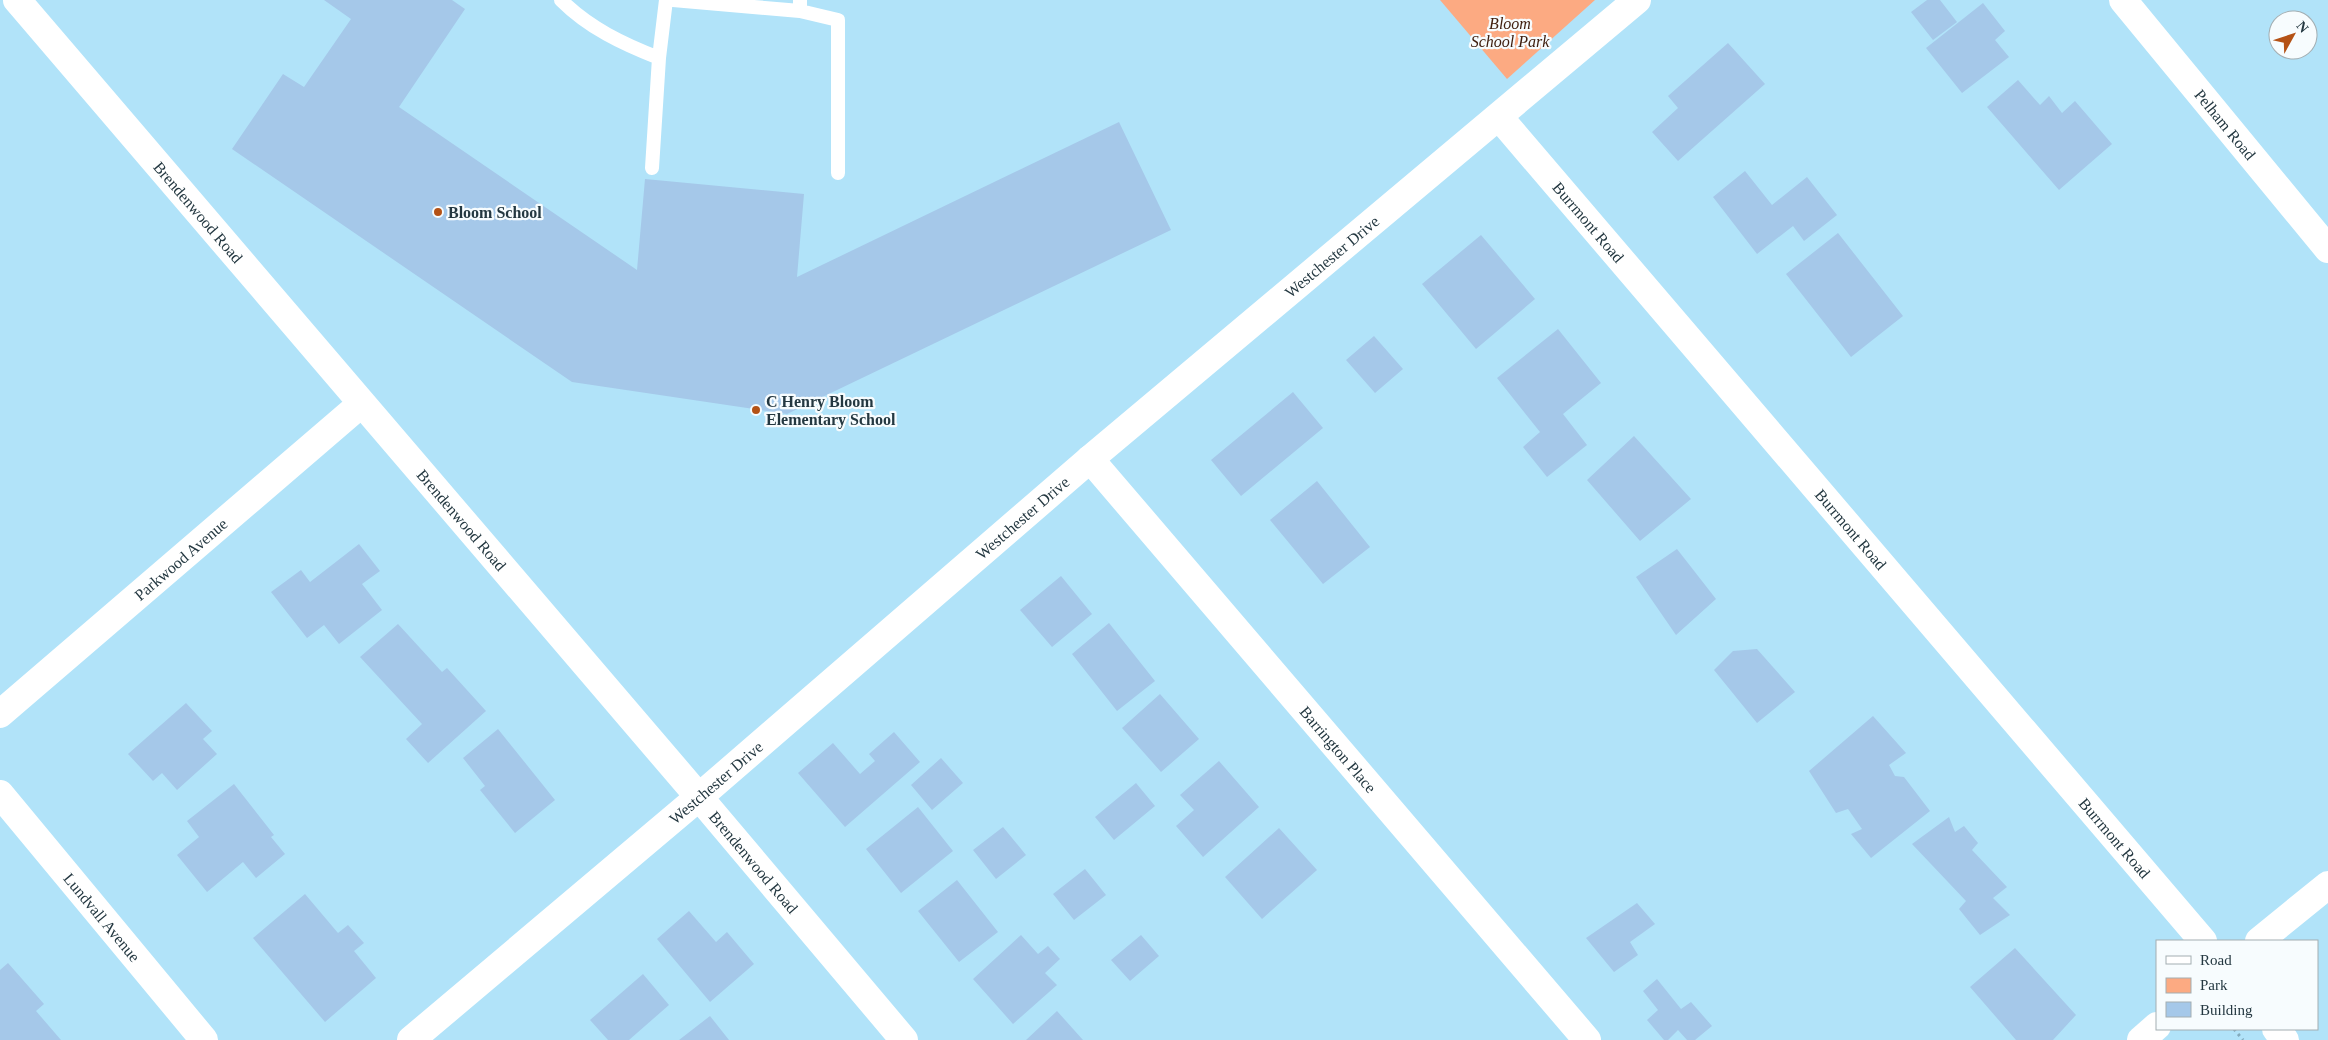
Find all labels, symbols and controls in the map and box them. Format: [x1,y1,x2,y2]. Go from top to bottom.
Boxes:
north arrow [2268,10,2318,60]
park label: Bloom School Park [1471,15,1550,50]
text: N [2294,18,2312,36]
street label: Pelham Road [2191,86,2259,163]
street label: Brendenwood Road [150,158,246,266]
street label: Burrmont Road [1549,179,1627,266]
place label: Bloom School [448,204,542,221]
marker: Bloom School [432,206,444,218]
street label: Westchester Drive [1281,212,1382,301]
place label: C Henry Bloom Elementary School [766,393,896,429]
marker: C Henry Bloom Elementary School [750,404,762,416]
street label: Brendenwood Road [413,466,509,574]
street label: Westchester Drive [973,473,1072,563]
street label: Burrmont Road [1812,486,1890,573]
street label: Parkwood Avenue [131,515,231,604]
street label: Barrington Place [1296,703,1380,796]
street label: Westchester Drive [666,738,766,827]
street label: Burrmont Road [2075,795,2153,882]
street label: Brendenwood Road [706,808,801,917]
street label: Lundvall Avenue [60,870,143,965]
legend [2156,940,2318,1030]
text: Road [2200,952,2232,968]
text: Park [2200,977,2228,993]
text: Building [2200,1002,2253,1018]

